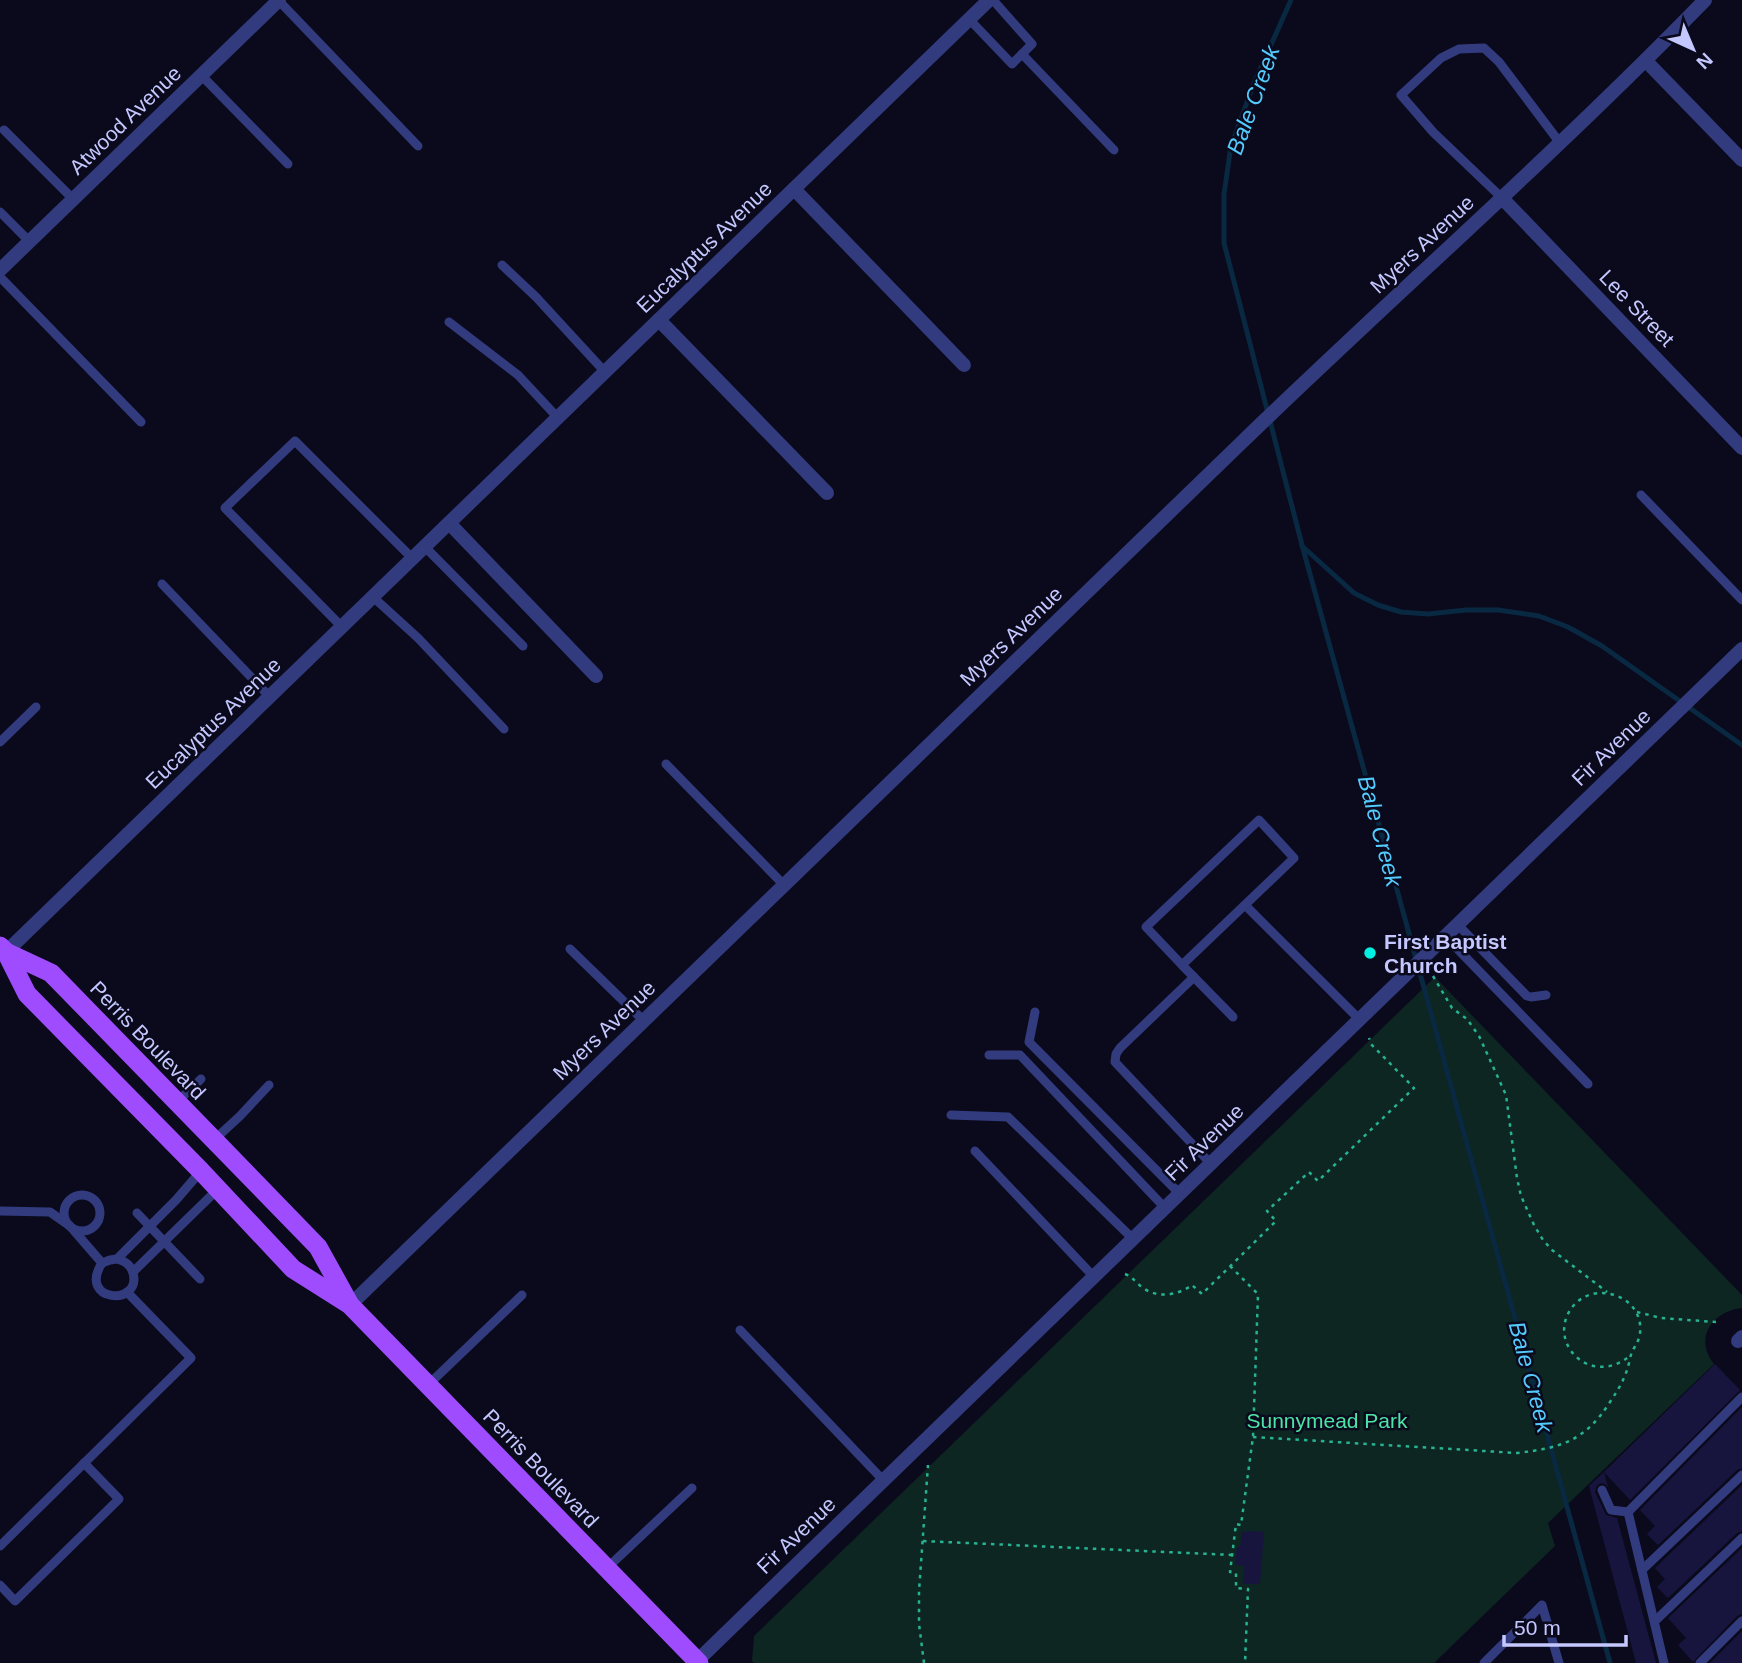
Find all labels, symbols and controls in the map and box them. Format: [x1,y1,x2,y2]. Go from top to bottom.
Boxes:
north arrow [1658,14,1728,84]
water label: Bale Creek [1221,41,1285,158]
text: N [1692,49,1717,73]
street label: Atwood Avenue [65,61,185,179]
street label: Eucalyptus Avenue [632,177,776,317]
street label: Myers Avenue [1366,190,1478,298]
street label: Lee Street [1595,265,1679,351]
street label: Myers Avenue [955,582,1067,690]
street label: Eucalyptus Avenue [141,653,285,793]
street label: Fir Avenue [1567,704,1655,790]
water label: Bale Creek [1353,773,1408,891]
place label: First Baptist Church [1384,930,1507,977]
marker: First Baptist Church [1362,945,1378,961]
street label: Perris Boulevard [86,976,210,1104]
street label: Myers Avenue [548,976,660,1084]
street label: Fir Avenue [1160,1099,1248,1185]
water label: Bale Creek [1504,1319,1559,1437]
street label: Perris Boulevard [479,1404,603,1532]
park label: Sunnymead Park [1246,1409,1408,1432]
street label: Fir Avenue [752,1492,840,1578]
scale bar [1504,1604,1626,1648]
text: 50 m [1514,1616,1561,1639]

